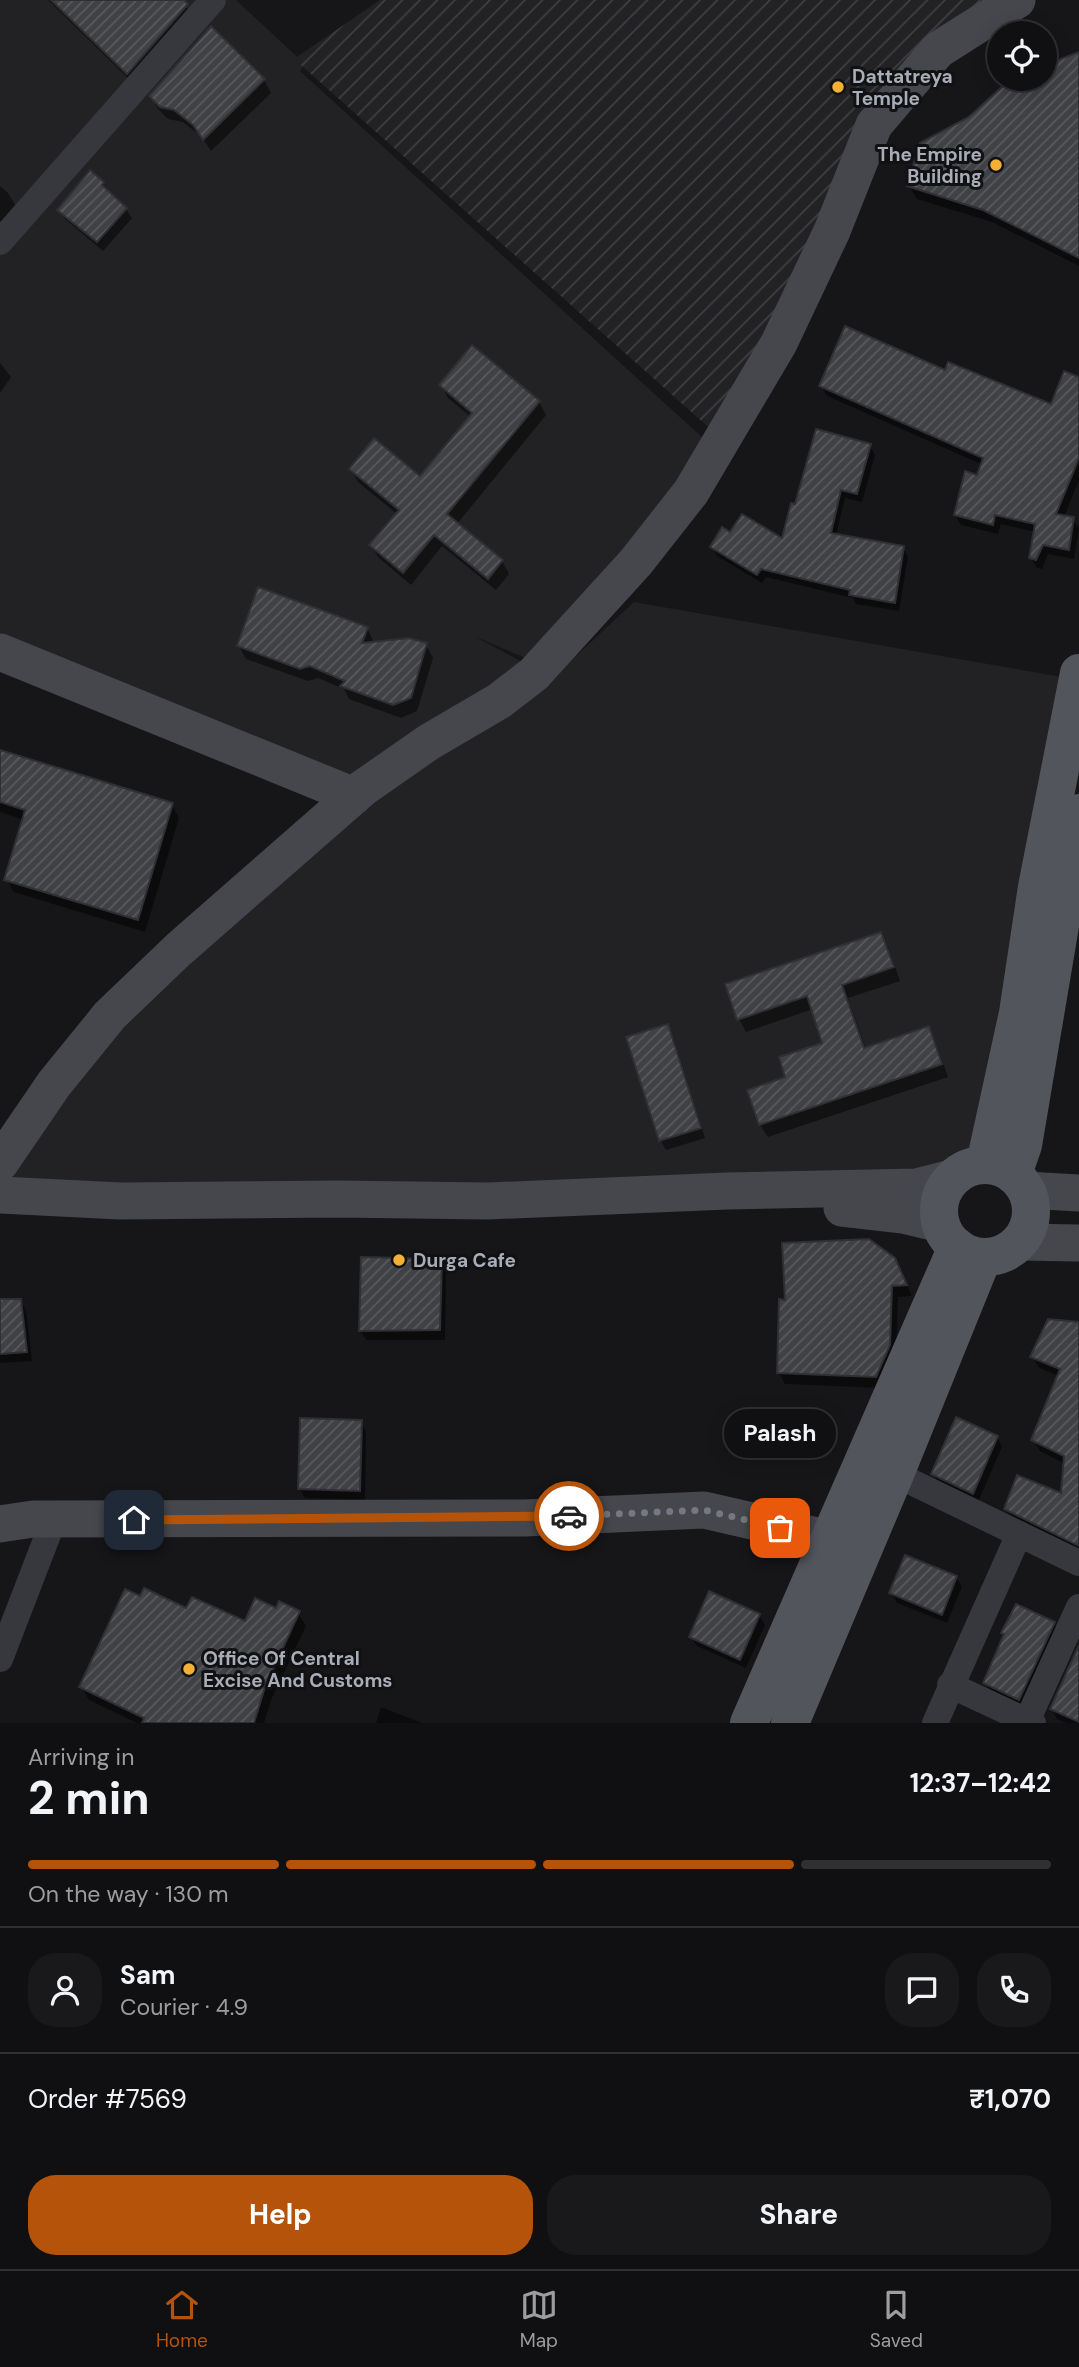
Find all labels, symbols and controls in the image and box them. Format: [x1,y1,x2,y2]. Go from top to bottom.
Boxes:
map controls [987,21,1057,91]
button: locate [987,21,1057,91]
place label: Dattatreya Temple [852,64,953,111]
marker: Dattatreya Temple [830,79,846,95]
place label: The Empire Building [877,142,982,189]
marker: The Empire Building [988,157,1004,173]
place label: Durga Cafe [413,1248,516,1273]
marker: Durga Cafe [391,1252,407,1268]
callout: Palash [724,1409,836,1458]
text: Palash [744,1418,816,1448]
courier [534,1481,604,1551]
pin [104,1490,164,1550]
icon: car [550,1497,588,1535]
pin [750,1498,810,1558]
icon: home [115,1501,153,1539]
icon: bag [761,1509,799,1547]
place label: Office Of Central Excise And Customs [203,1646,392,1693]
marker: Office Of Central Excise And Customs [181,1661,197,1677]
text: Arriving in [28,1742,134,1772]
text: 12:37–12:42 [910,1766,1051,1800]
text: 2 min [28,1768,150,1828]
text: On the way · 130 m [28,1879,229,1909]
button: person [28,1953,102,2027]
button: chat [885,1953,959,2027]
button: phone [977,1953,1051,2027]
text: Sam [120,1958,175,1992]
text: Courier · 4.9 [120,1992,248,2022]
text: Order #7569 [28,2082,187,2116]
text: ₹1,070 [969,2082,1051,2116]
button: Help [28,2175,533,2255]
button: Share [547,2175,1051,2255]
tab: Home [156,2286,208,2353]
tab: Map [520,2286,558,2353]
tab: Saved [870,2286,923,2353]

